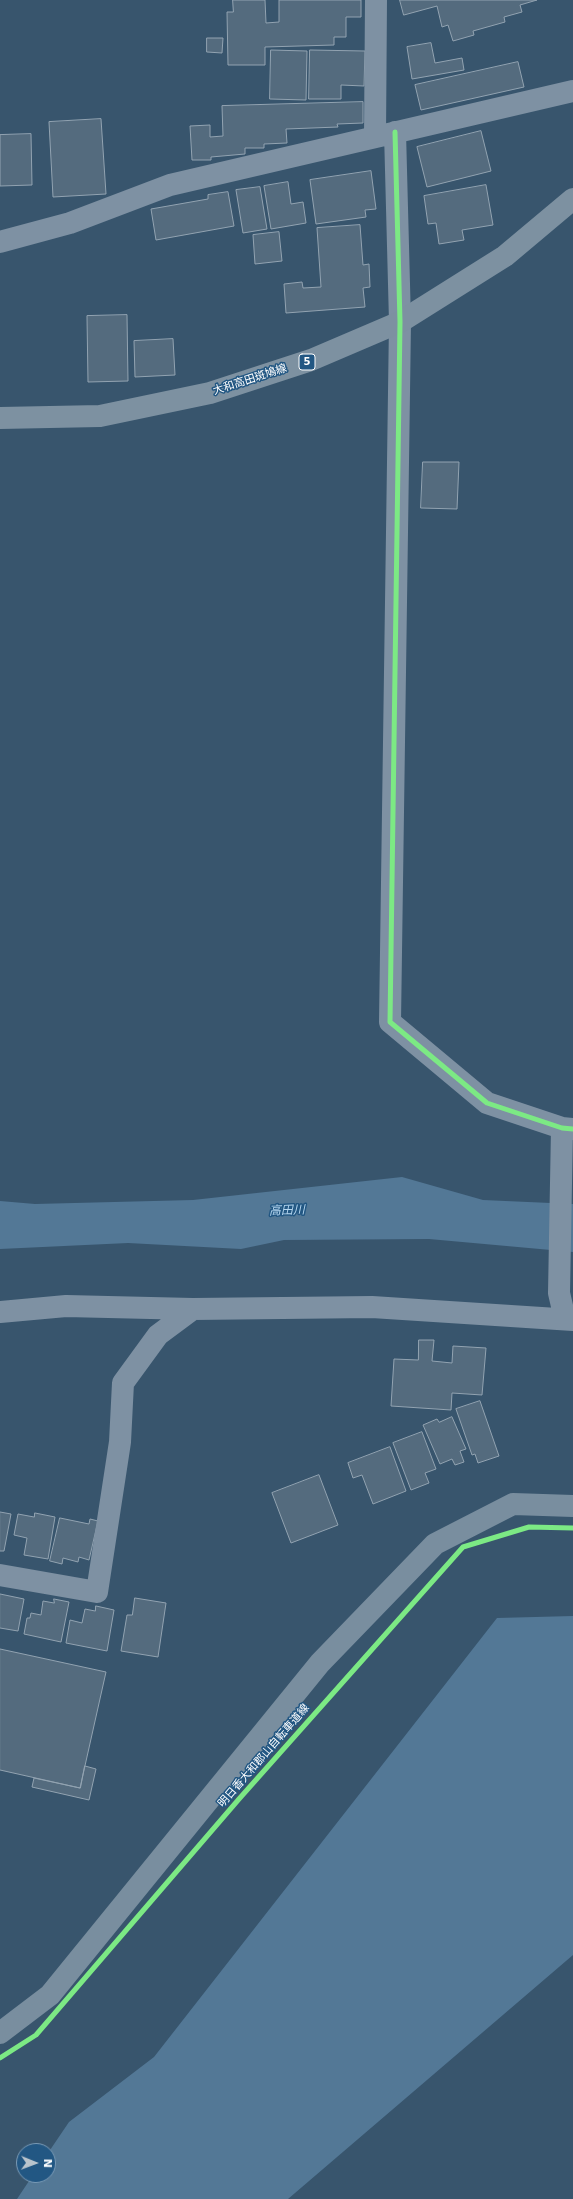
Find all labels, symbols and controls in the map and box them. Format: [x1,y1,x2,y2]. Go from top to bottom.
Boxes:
road number: 5 [299,354,315,370]
street label: 大和高田斑鳩線 [211,362,289,398]
water label: 高田川 [269,1203,305,1219]
street label: 明日香大和郡山自転車道線 [216,1702,312,1810]
north arrow [16,2143,56,2183]
text: N [41,2158,54,2168]

